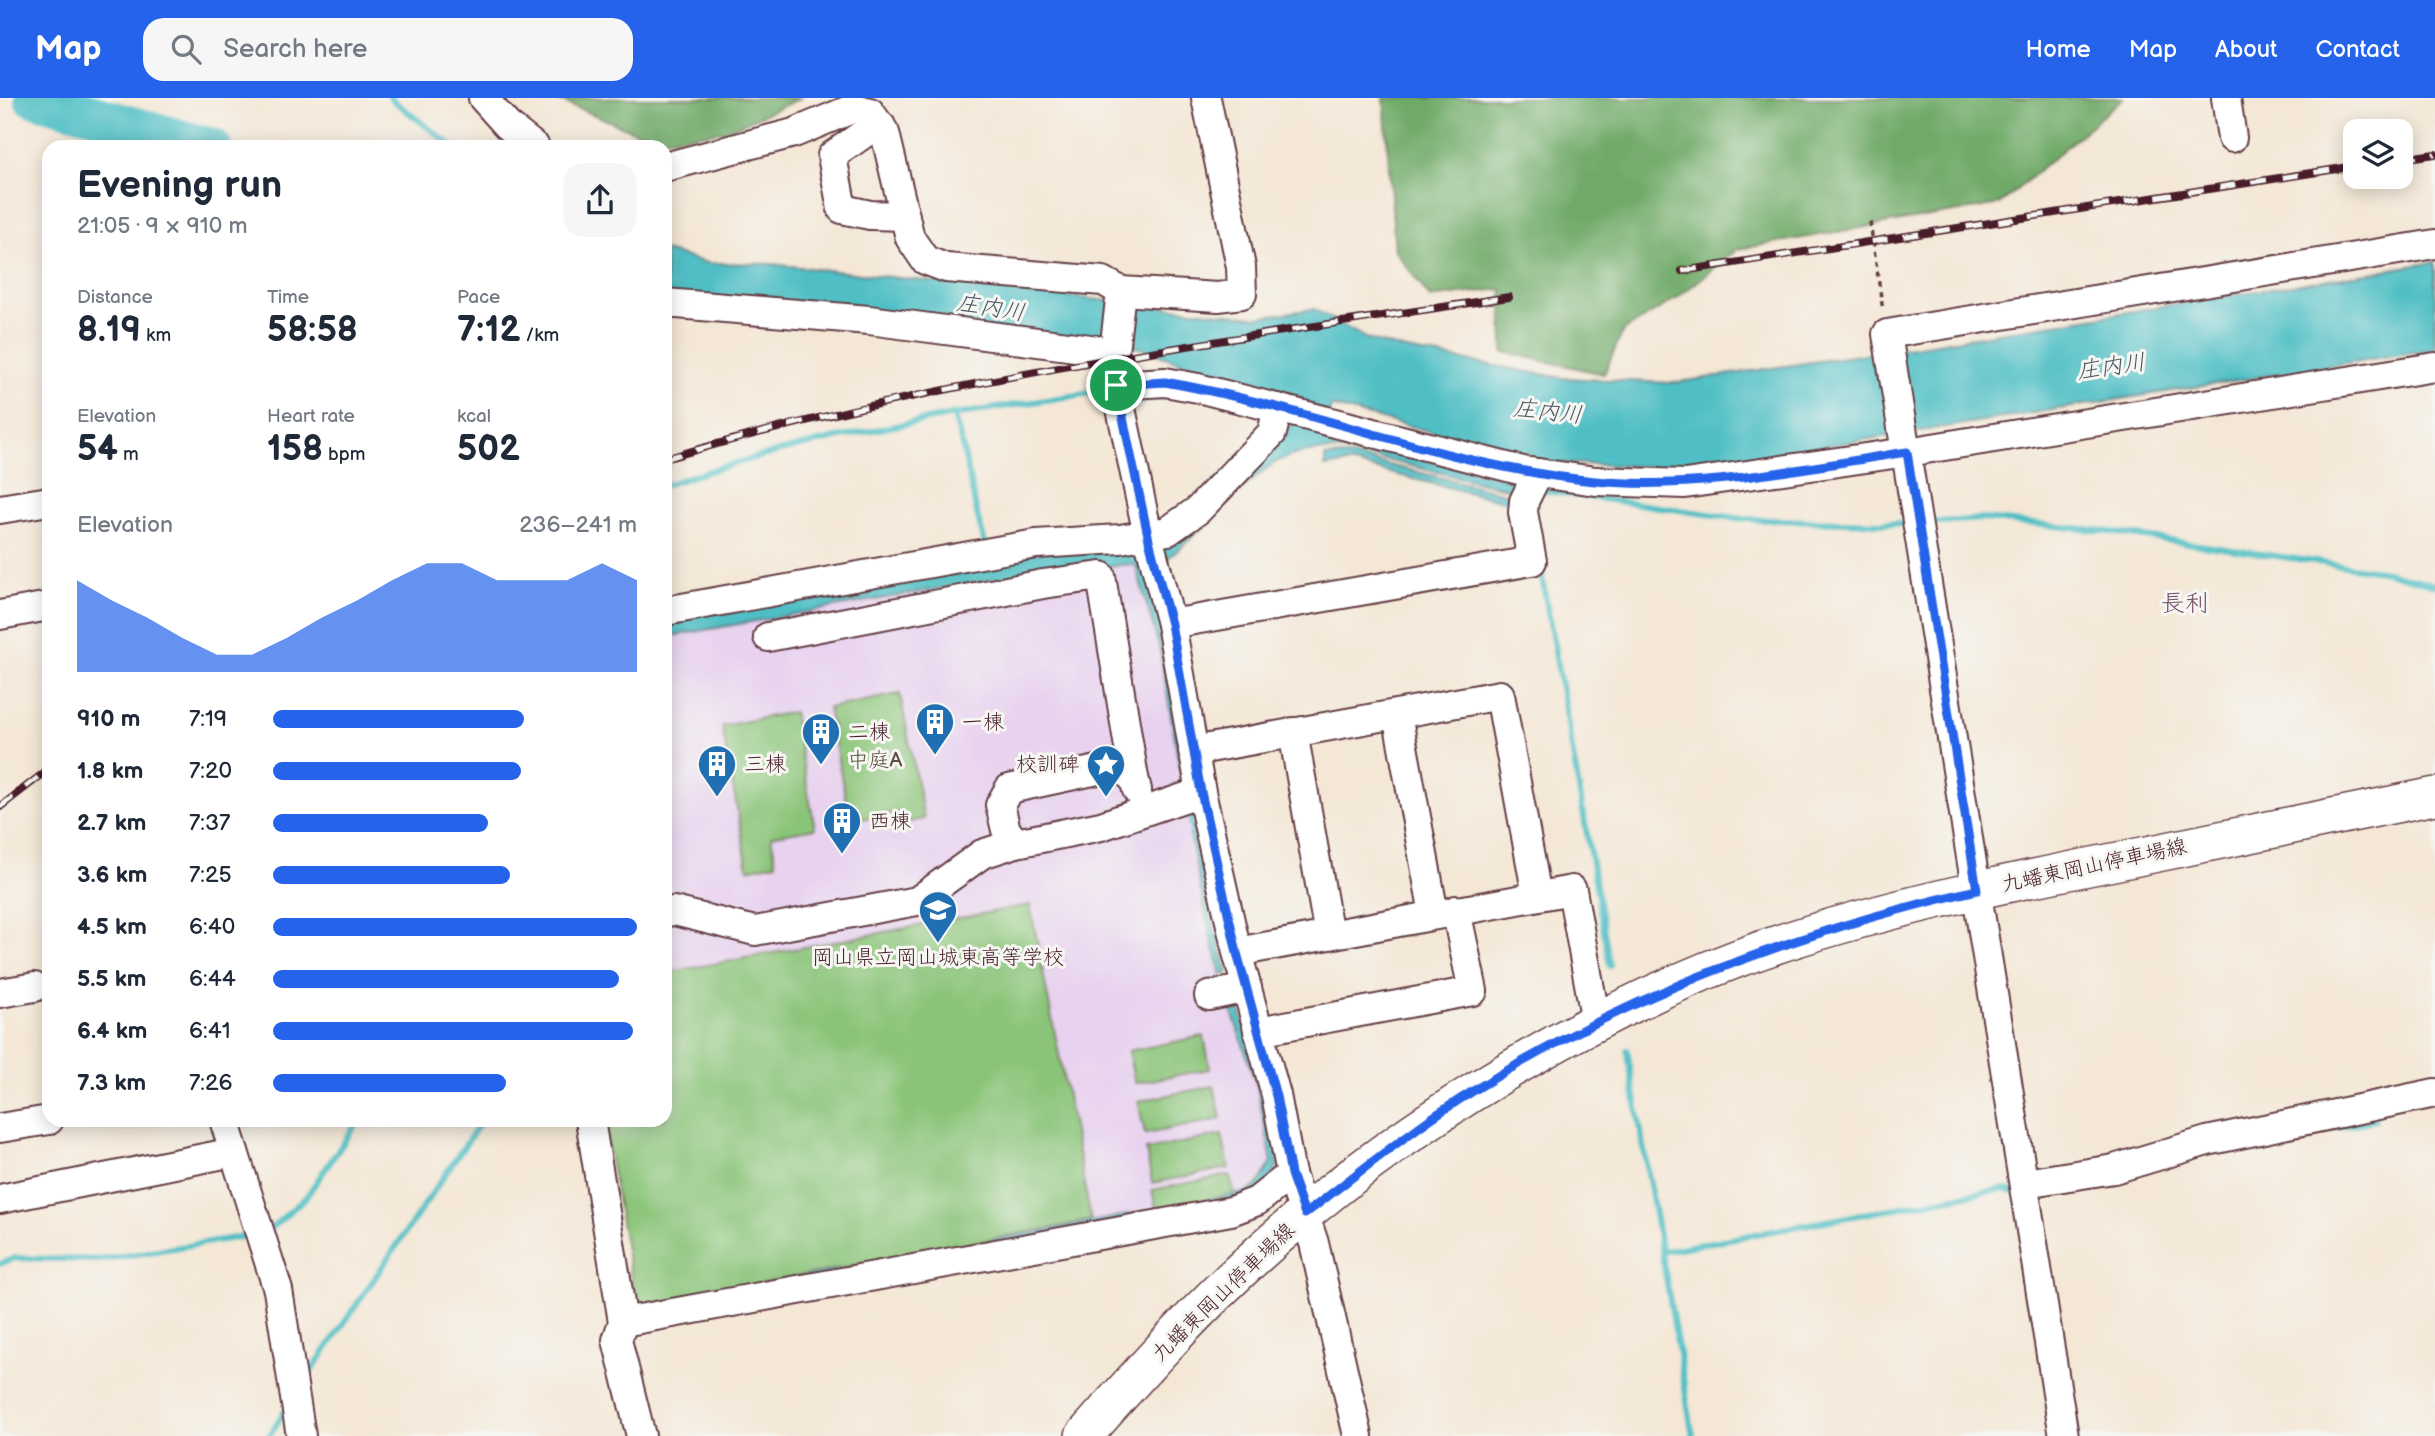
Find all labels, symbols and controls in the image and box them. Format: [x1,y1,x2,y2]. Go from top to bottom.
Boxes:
search box [143,18,633,81]
text: Map [35,29,101,69]
icon: search [167,30,205,68]
text: Search here [223,34,367,65]
text: Home [2026,35,2091,64]
text: Map [2129,35,2177,64]
text: About [2215,35,2277,64]
text: Contact [2315,35,2400,64]
map controls [2343,119,2413,189]
button: layers [2343,119,2413,189]
text: Evening run [77,163,282,208]
button: share [563,163,637,237]
text: 21:05 · 9 × 910 m [77,212,247,240]
text: Distance [77,286,153,309]
text: Time [267,286,309,309]
text: Pace [457,286,500,309]
water label: 庄内川 [955,289,1027,327]
text: 8.19 [77,309,141,352]
text: 58:58 [267,309,358,352]
text: 7:12 [457,309,520,352]
text: km [141,324,171,347]
text: /km [520,324,559,347]
water label: 庄内川 [2075,348,2147,386]
pin [1086,355,1146,415]
icon: arrive [1097,366,1135,404]
water label: 庄内川 [1512,394,1584,430]
text: Elevation [77,405,156,428]
text: Heart rate [267,405,355,428]
text: kcal [457,405,491,428]
text: 54 [77,428,118,471]
text: 158 [267,428,323,471]
text: 502 [457,428,520,471]
text: m [118,443,139,466]
text: bpm [323,443,366,466]
text: Elevation [77,511,173,539]
text: 236–241 m [519,511,637,539]
district label: 長利 [2161,589,2209,618]
building icon: 一棟 [914,701,956,756]
text: 910 m [77,705,140,733]
text: 7:19 [189,705,227,733]
place label: 一棟 [962,710,1004,735]
building icon: 二棟 [800,711,842,766]
place label: 二棟 [848,720,890,745]
building icon: 三棟 [696,743,738,798]
place icon: 校訓碑 [1085,743,1127,798]
park label: 中庭A [848,748,903,773]
place label: 三棟 [744,752,786,777]
place label: 校訓碑 [1016,752,1079,777]
text: 1.8 km [77,757,143,785]
text: 7:20 [189,757,232,785]
building icon: 西棟 [821,800,863,855]
text: 2.7 km [77,809,146,837]
text: 7:37 [189,809,230,837]
place label: 西棟 [869,809,911,834]
street label: 九蟠東岡山停車場線 [1999,834,2189,897]
text: 3.6 km [77,861,147,889]
text: 7:25 [189,861,232,889]
school or university icon: 岡山県立岡山城東高等学校 [917,889,959,944]
text: 4.5 km [77,913,147,941]
text: 6:40 [189,913,235,941]
place label: 岡山県立岡山城東高等学校 [812,945,1064,970]
text: 5.5 km [77,965,146,993]
text: 6:44 [189,965,236,993]
text: 6.4 km [77,1017,147,1045]
text: 6:41 [189,1017,231,1045]
text: 7.3 km [77,1069,146,1097]
text: 7:26 [189,1069,233,1097]
street label: 九蟠東岡山停車場線 [1147,1218,1300,1367]

